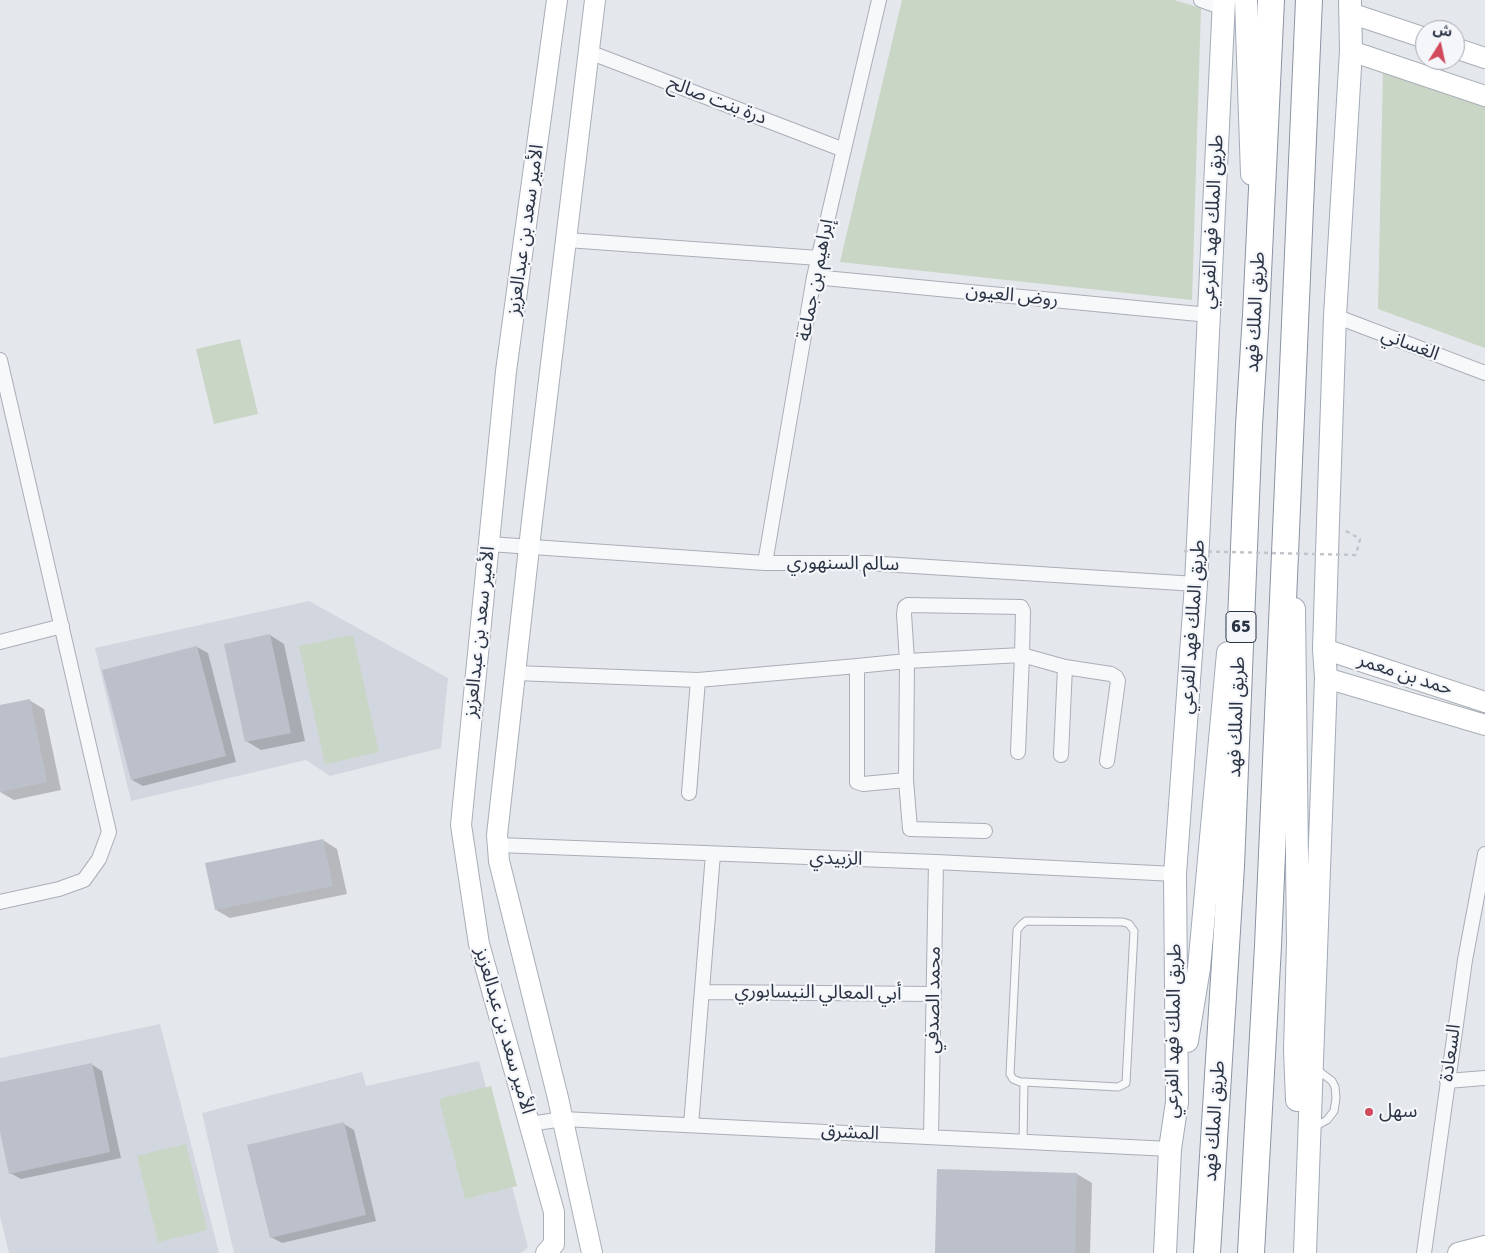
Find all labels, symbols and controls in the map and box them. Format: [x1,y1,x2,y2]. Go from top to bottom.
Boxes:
north arrow [1415,20,1465,70]
text: ش [1432,21,1453,41]
street label: درة بنت صالح [665,72,769,130]
street label: طريق الملك فهد الفرعي [1197,134,1229,310]
street label: الأمير سعد بن عبدالعزيز [503,143,549,317]
street label: إبراهيم بن جماعة [793,217,839,343]
street label: طريق الملك فهد [1241,251,1271,373]
street label: روض العيون [965,280,1059,312]
street label: الغساني [1378,324,1442,366]
street label: طريق الملك فهد الفرعي [1176,539,1210,715]
street label: الأمير سعد بن عبدالعزيز [460,545,500,719]
street label: سالم السنهوري [787,552,899,576]
road number: 65 [1226,612,1256,642]
street label: حمد بن معمر [1355,649,1455,701]
street label: طريق الملك فهد [1223,656,1251,778]
street label: الزبيدي [809,847,863,871]
street label: طريق الملك فهد الفرعي [1161,943,1187,1119]
street label: الأمير سعد بن عبدالعزيز [469,945,539,1117]
street label: محمد الصدفي [922,946,946,1054]
street label: أبي المعالي النيسابوري [734,980,902,1006]
street label: السعادة [1436,1023,1466,1083]
street label: طريق الملك فهد [1199,1060,1231,1182]
place label: سهل [1379,1101,1417,1123]
marker: سهل [1363,1106,1375,1118]
street label: المشرق [820,1120,880,1146]

